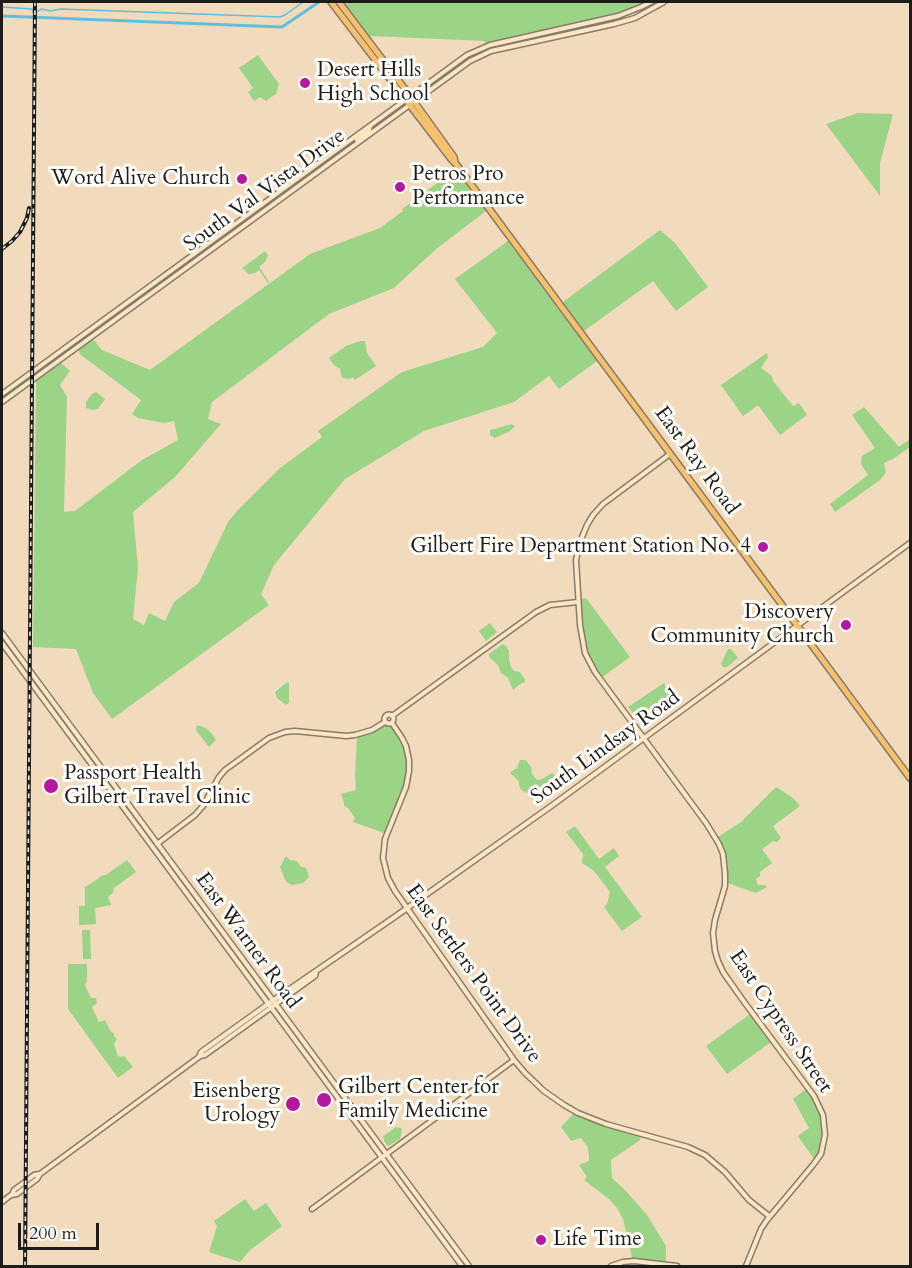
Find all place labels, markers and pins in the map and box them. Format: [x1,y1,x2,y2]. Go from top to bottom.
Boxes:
place label: Desert Hills High School [317,58,429,108]
marker: Desert Hills High School [298,76,312,90]
place label: Petros Pro Performance [412,162,525,212]
place label: Word Alive Church [51,166,230,192]
marker: Word Alive Church [235,172,249,186]
marker: Petros Pro Performance [393,180,407,194]
place label: Gilbert Fire Department Station No. 4 [410,534,751,560]
marker: Gilbert Fire Department Station No. 4 [756,540,770,554]
place label: Discovery Community Church [650,600,834,650]
marker: Discovery Community Church [839,618,853,632]
place label: Passport Health Gilbert Travel Clinic [64,761,251,811]
marker: Passport Health Gilbert Travel Clinic [42,777,60,795]
place label: Gilbert Center for Family Medicine [338,1075,499,1125]
place label: Eisenberg Urology [192,1079,280,1129]
marker: Gilbert Center for Family Medicine [315,1091,333,1109]
marker: Eisenberg Urology [284,1095,302,1113]
place label: Life Time [553,1227,642,1253]
marker: Life Time [534,1233,548,1247]

